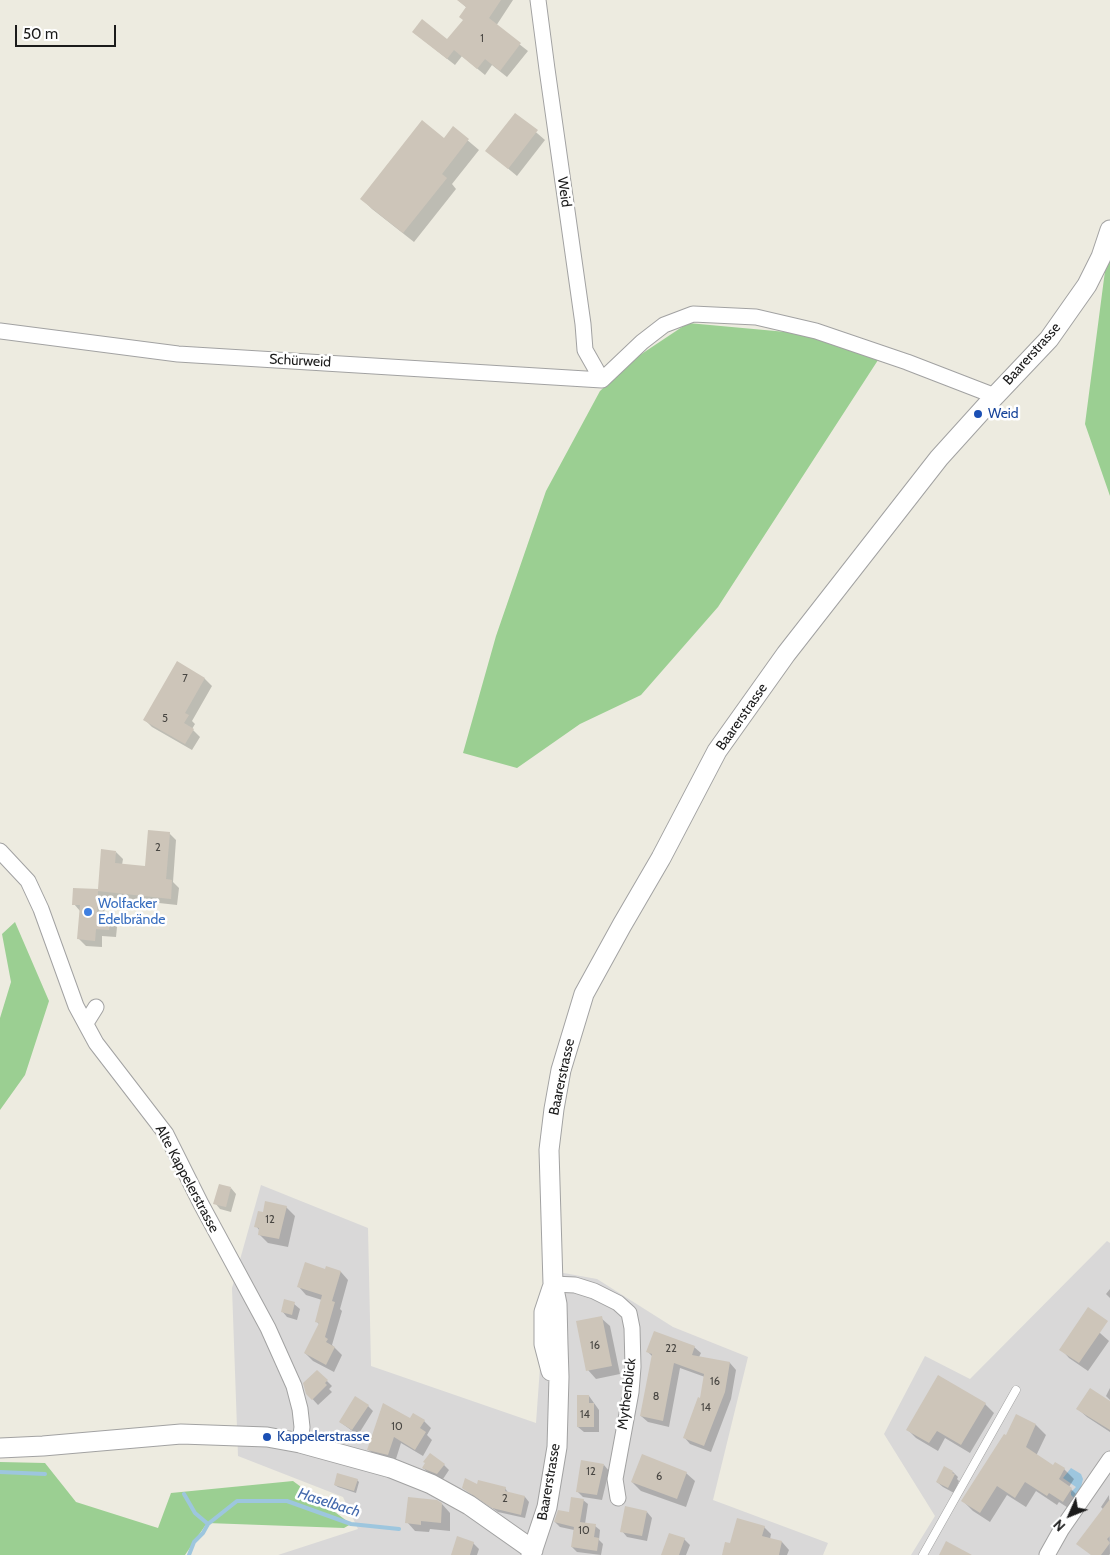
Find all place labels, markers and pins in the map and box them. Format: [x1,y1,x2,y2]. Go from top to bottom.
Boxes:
place label: Weid [988,406,1019,422]
marker: Weid [972,408,984,420]
place label: Wolfacker Edelbrände [98,896,165,929]
marker: Wolfacker Edelbrände [82,906,94,918]
place label: Kappelerstrasse [277,1429,370,1445]
marker: Kappelerstrasse [261,1431,273,1443]

